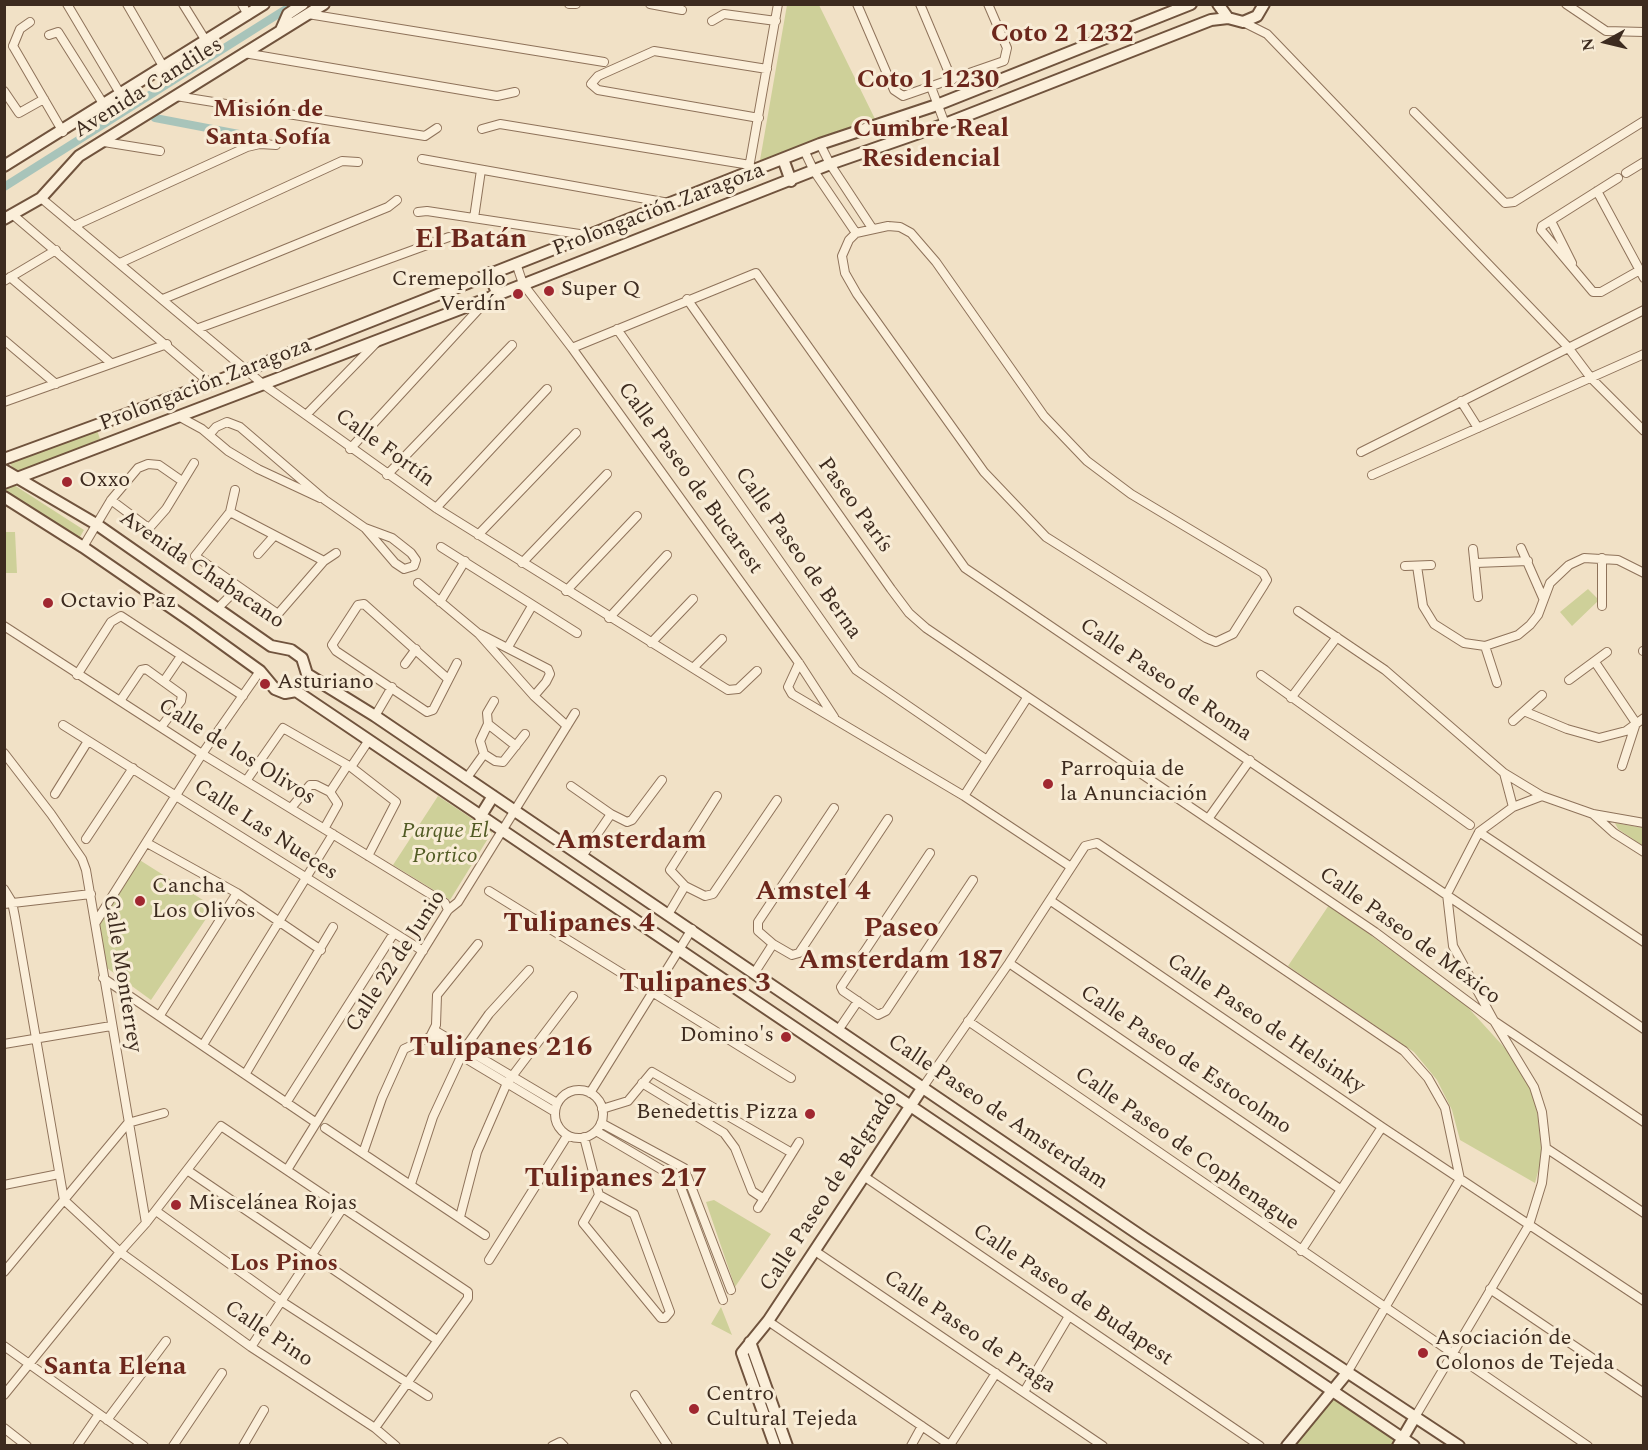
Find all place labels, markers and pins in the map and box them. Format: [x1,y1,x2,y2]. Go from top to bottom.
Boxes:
place label: Cremepollo Verdín [392,268,506,320]
place label: Super Q [561,278,640,304]
marker: Super Q [542,284,556,298]
marker: Cremepollo Verdín [511,287,525,301]
place label: Oxxo [79,469,130,495]
marker: Oxxo [60,475,74,489]
place label: Octavio Paz [60,590,176,616]
marker: Octavio Paz [41,596,55,610]
place label: Asturiano [277,671,374,697]
marker: Asturiano [258,677,272,691]
place label: Parroquia de la Anunciación [1060,758,1207,810]
marker: Parroquia de la Anunciación [1041,777,1055,791]
place label: Cancha Los Olivos [152,875,256,926]
marker: Cancha Los Olivos [133,894,147,908]
place label: Domino's [680,1024,774,1050]
marker: Domino's [779,1030,793,1044]
place label: Benedettis Pizza [636,1101,798,1127]
marker: Benedettis Pizza [803,1107,817,1121]
place label: Miscelánea Rojas [188,1192,357,1218]
marker: Miscelánea Rojas [169,1198,183,1212]
place label: Asociación de Colonos de Tejeda [1435,1327,1614,1378]
marker: Asociación de Colonos de Tejeda [1416,1346,1430,1360]
place label: Centro Cultural Tejeda [706,1383,857,1434]
marker: Centro Cultural Tejeda [687,1402,701,1416]

